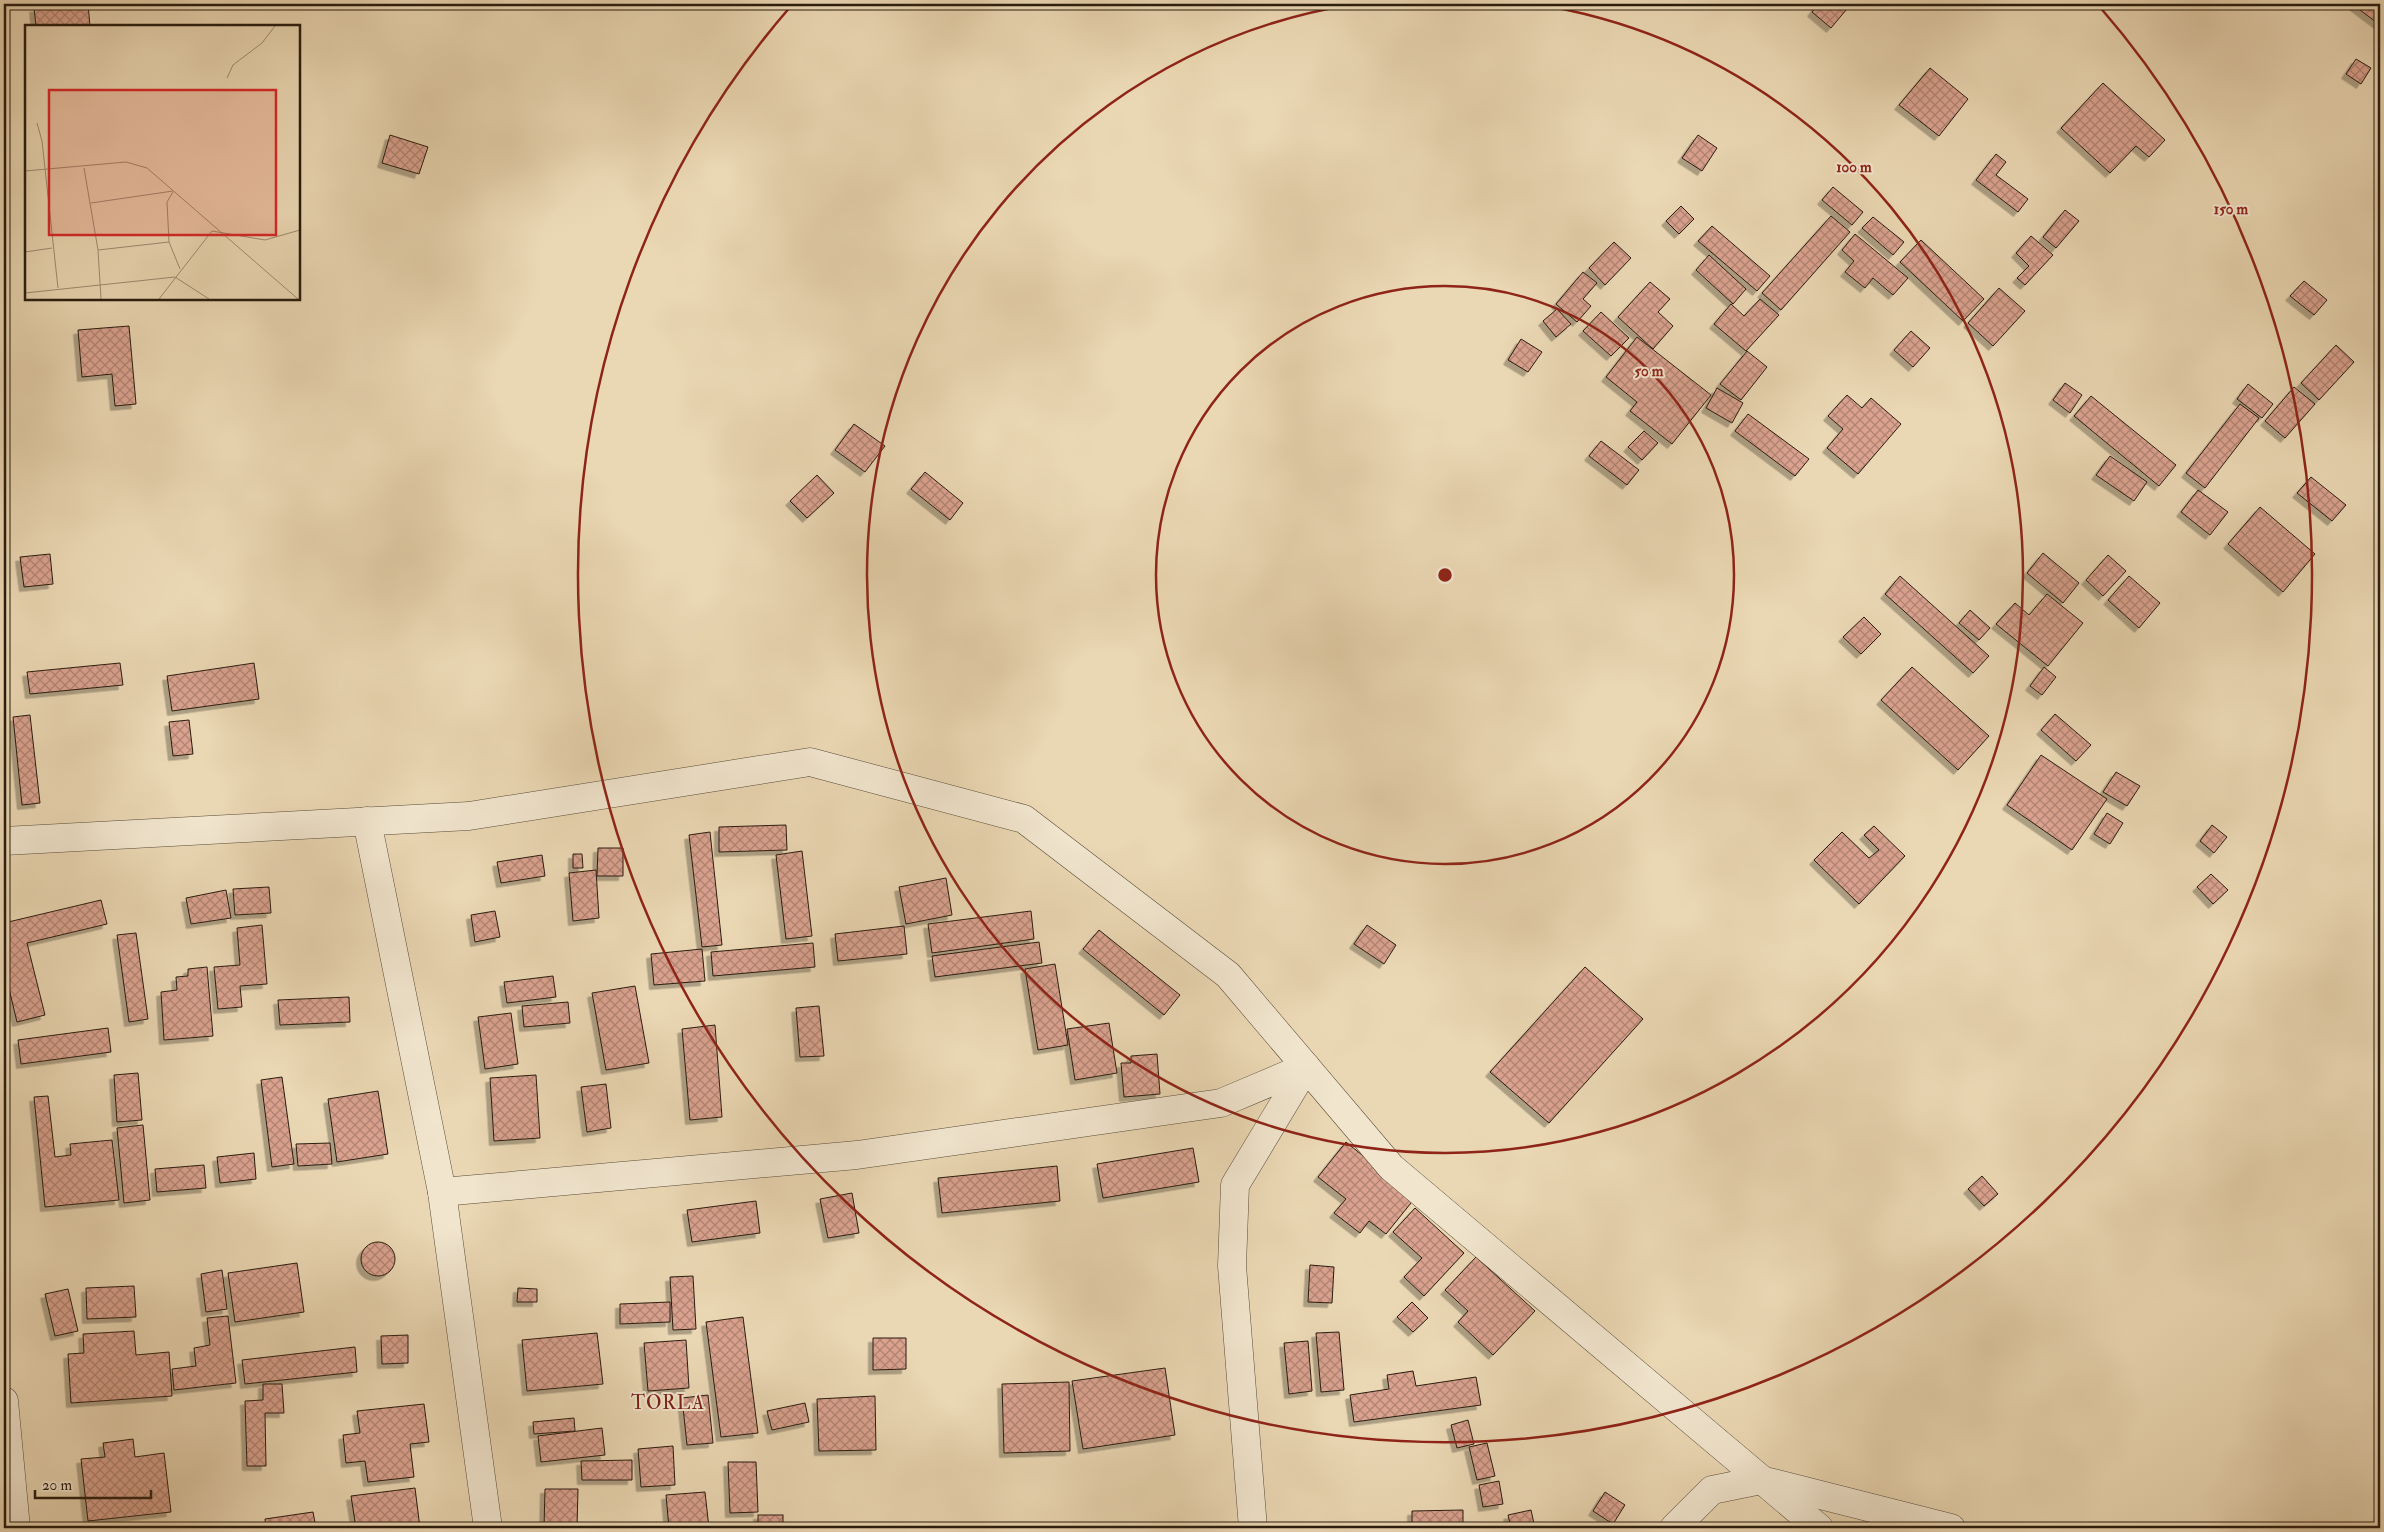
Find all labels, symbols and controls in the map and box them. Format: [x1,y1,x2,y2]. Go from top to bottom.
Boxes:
inset map [25,25,300,300]
text: 100 m [1836,158,1872,177]
text: 150 m [2214,200,2248,219]
text: 50 m [1635,362,1664,381]
centre of rings [1436,566,1454,584]
district label: TORLA [631,1391,705,1415]
scale bar [35,1467,151,1499]
text: 20 m [42,1476,72,1495]

